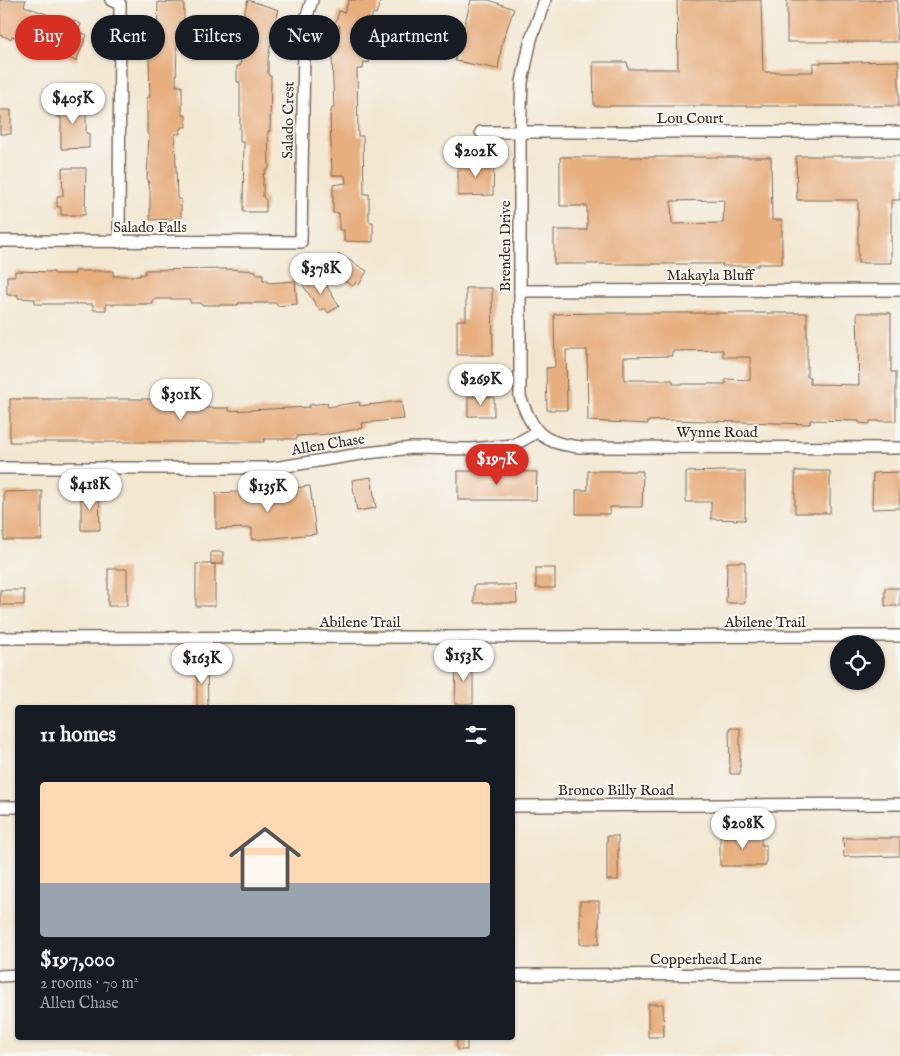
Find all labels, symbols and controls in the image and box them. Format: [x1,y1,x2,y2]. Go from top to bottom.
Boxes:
chip: Buy [15,15,81,60]
chip: Rent [91,15,165,60]
chip: Filters [175,15,259,60]
chip: New [269,15,340,60]
chip: Apartment [350,15,467,60]
street label: Salado Crest [278,81,299,159]
pin: $405K [38,82,108,125]
text: $405K [52,89,94,109]
street label: Lou Court [656,109,724,128]
pin: $202K [441,136,511,178]
text: $202K [454,142,498,162]
street label: Brenden Drive [496,200,515,292]
street label: Salado Falls [113,218,187,237]
pin: $378K [286,252,356,295]
text: $378K [301,259,341,279]
street label: Makayla Bluff [667,266,755,285]
pin: $269K [446,364,516,406]
text: $269K [460,370,502,390]
pin: $301K [146,378,216,421]
text: $301K [161,385,201,405]
street label: Wynne Road [676,423,759,442]
street label: Allen Chase [289,429,366,460]
pin: $197K [462,444,532,486]
text: $197K [477,450,517,470]
pin: $418K [55,468,125,511]
pin: $135K [233,470,303,513]
text: $418K [70,475,110,495]
text: $135K [249,477,287,497]
street label: Abilene Trail [318,613,401,632]
street label: Abilene Trail [723,613,806,632]
map controls [830,635,885,690]
button: locate [830,635,885,690]
pin: $153K [429,640,499,682]
pin: $163K [167,642,237,685]
text: $153K [445,646,483,666]
text: $163K [182,649,222,669]
icon: filters [462,721,490,749]
text: 11 homes [40,722,116,749]
street label: Bronco Billy Road [558,781,675,800]
pin: $208K [708,808,778,850]
icon: home [220,814,310,904]
text: $208K [722,814,764,834]
text: $197,000 [40,947,115,974]
street label: Copperhead Lane [650,950,762,969]
text: 2 rooms · 70 m² [40,974,138,994]
text: Allen Chase [40,994,119,1014]

